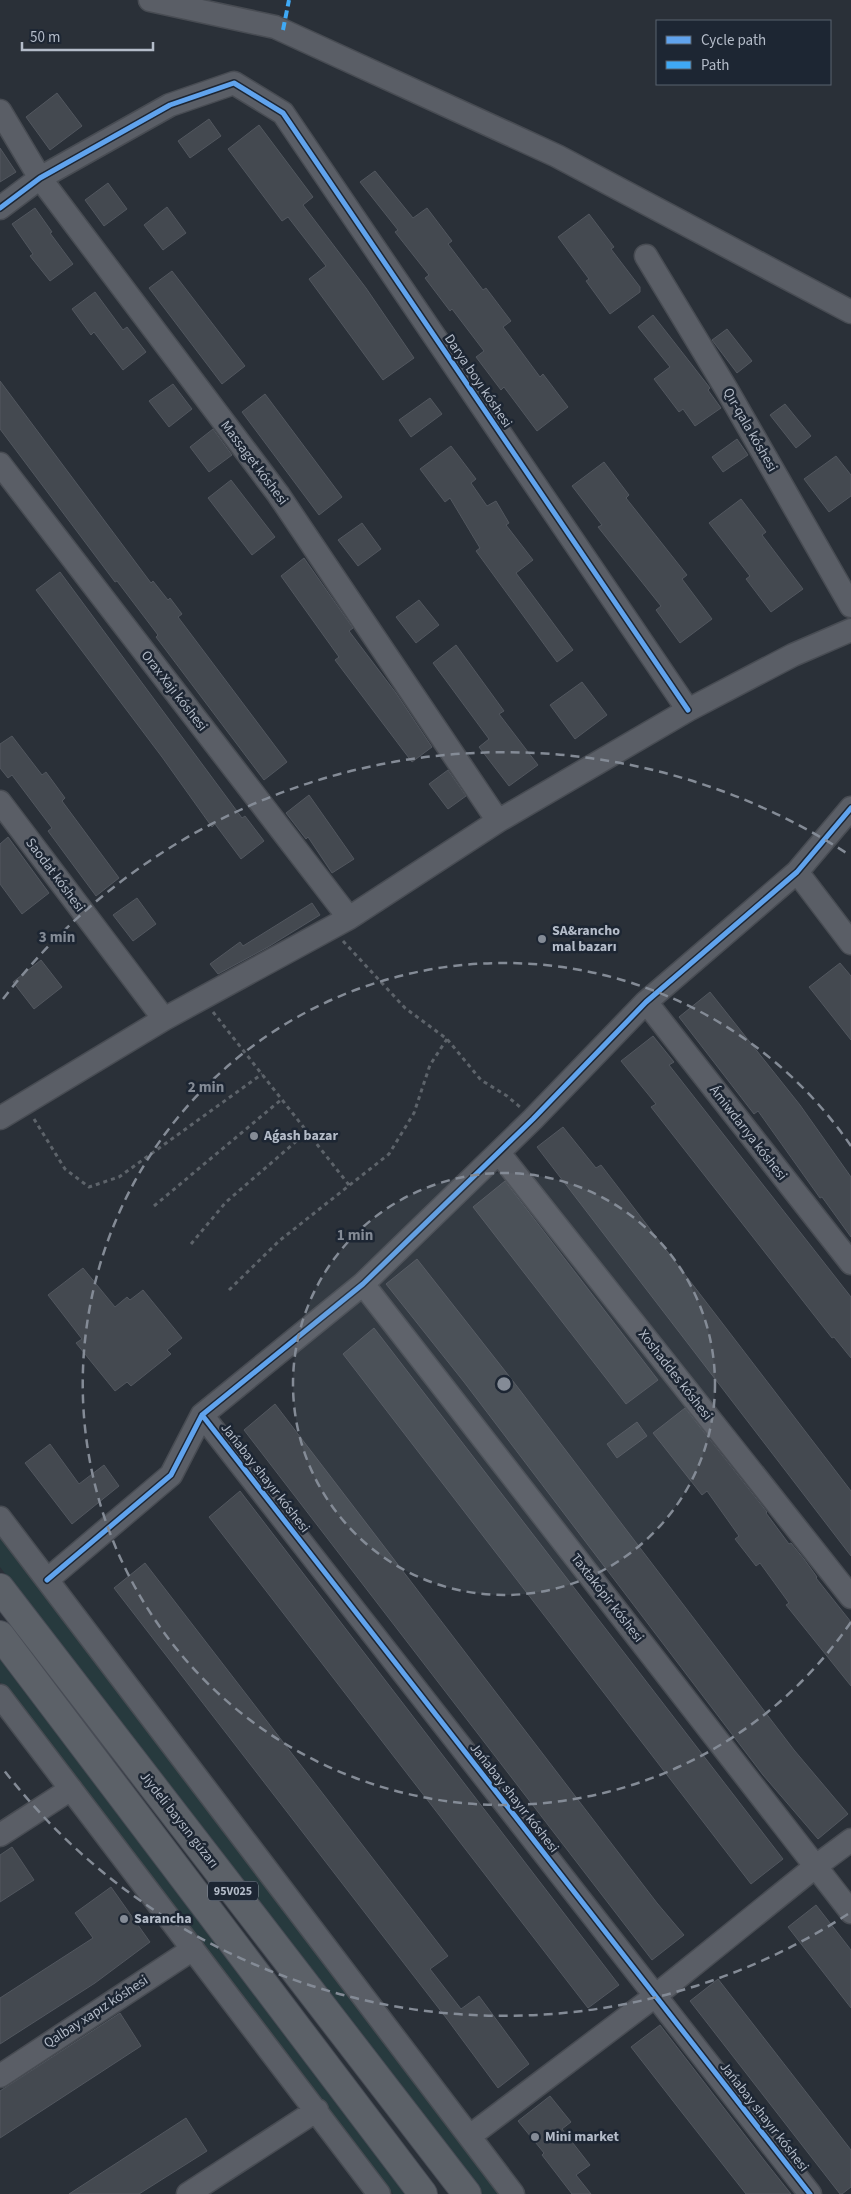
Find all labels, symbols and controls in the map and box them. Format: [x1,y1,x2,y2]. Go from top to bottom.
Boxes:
scale bar [22,20,154,52]
legend [656,20,831,85]
text: 50 m [30,27,60,48]
text: Cycle path [701,30,766,51]
text: Path [701,55,729,76]
street label: Darya boyı kóshesi [439,330,517,432]
street label: Qır-qala kóshesi [718,384,782,476]
street label: Massaget kóshesi [216,417,292,509]
street label: Orax Xajı kóshesi [136,646,212,736]
street label: Saodat kóshesi [20,834,90,916]
place label: SA&rancho mal bazarı [552,921,620,957]
text: 3 min [39,927,75,948]
marker: SA&rancho mal bazarı [536,933,548,945]
text: 2 min [188,1077,224,1098]
street label: Ámiwdarıya kóshesi [704,1081,792,1185]
place label: Aǵash bazar [263,1126,338,1146]
marker: Aǵash bazar [248,1130,260,1142]
text: 1 min [337,1225,373,1246]
street label: Xoshaddes kóshesi [633,1325,717,1425]
centre of rings [495,1375,513,1393]
street label: Jańabay shayır kóshesi [216,1419,314,1537]
street label: Taxtakópir kóshesi [566,1549,648,1647]
street label: Jańabay shayır kóshesi [465,1739,563,1857]
street label: Jiydeli baysın gúzarı [135,1767,223,1873]
road number: 95V025 [208,1882,258,1900]
place label: Sarancha [134,1909,192,1929]
marker: Sarancha [118,1913,130,1925]
street label: Qalbay xapız kóshesi [40,1971,152,2053]
street label: Jańabay shayır kóshesi [715,2058,813,2176]
place label: Mini market [545,2127,620,2147]
marker: Mini market [529,2131,541,2143]

